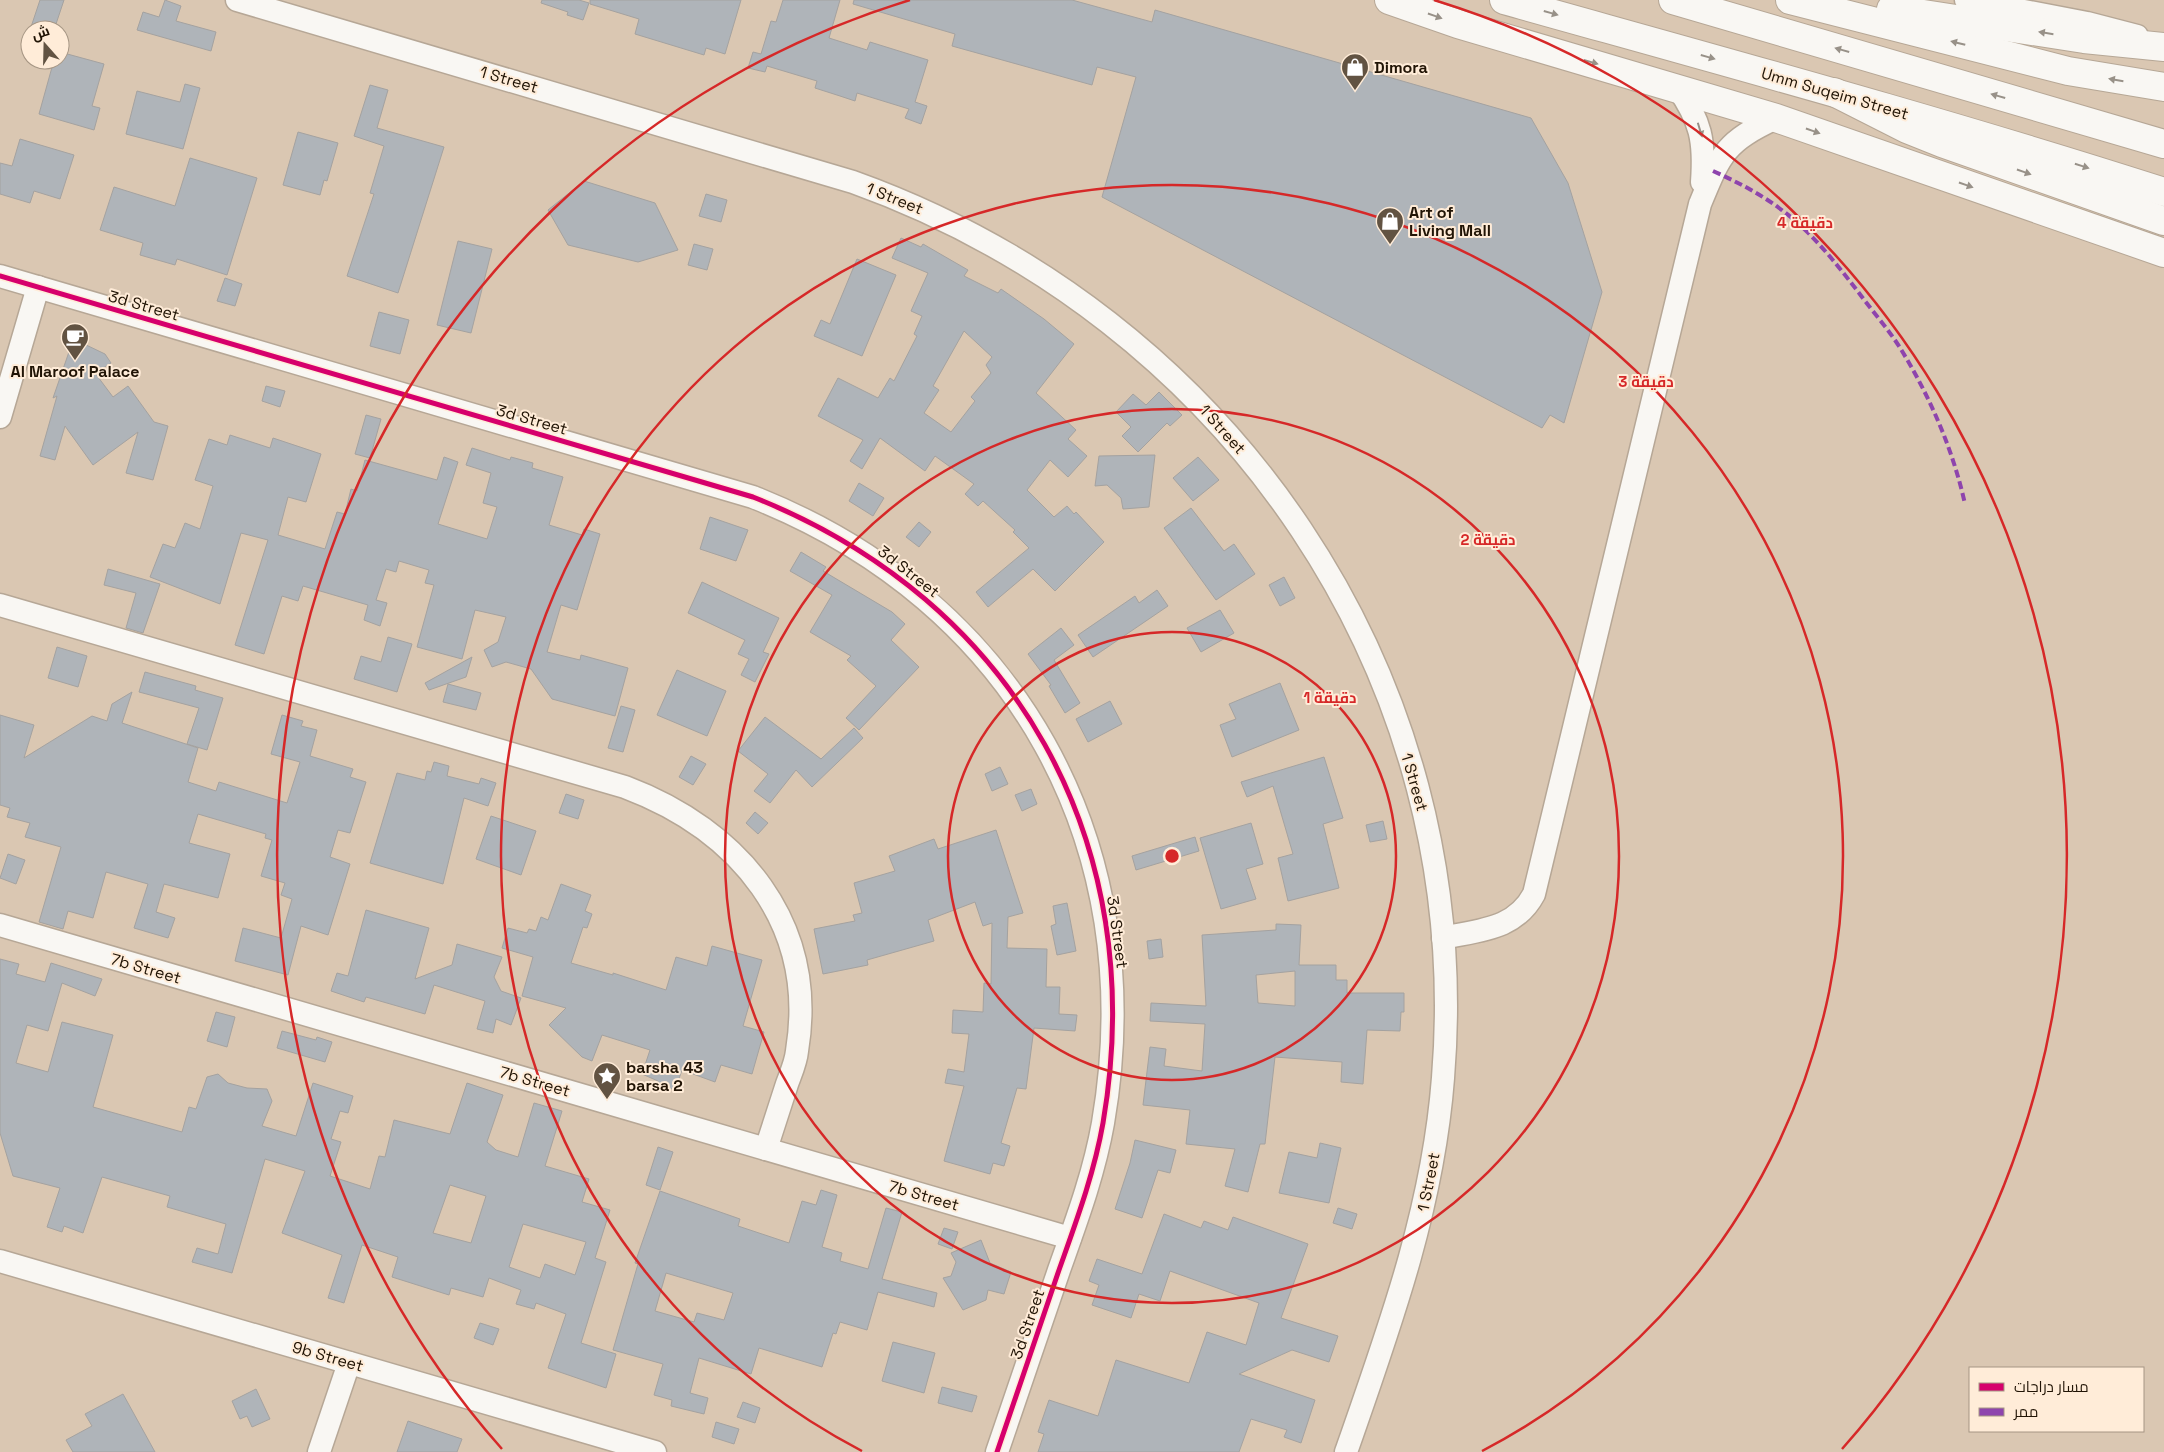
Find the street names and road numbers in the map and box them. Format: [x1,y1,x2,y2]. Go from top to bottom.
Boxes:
street label: 1 Street [477,61,540,98]
street label: Umm Suqeim Street [1759,62,1911,125]
street label: 1 Street [863,178,926,219]
street label: 3d Street [106,285,182,326]
street label: 3d Street [494,399,570,440]
street label: 1 Street [1195,400,1250,459]
street label: 3d Street [873,541,944,602]
street label: 1 Street [1396,751,1433,814]
street label: 3d Street [1102,894,1133,970]
street label: 7b Street [108,948,184,989]
street label: 7b Street [497,1061,573,1102]
street label: 1 Street [1412,1151,1444,1213]
street label: 7b Street [886,1175,962,1216]
street label: 3d Street [1006,1286,1049,1362]
street label: 9b Street [290,1336,366,1377]

